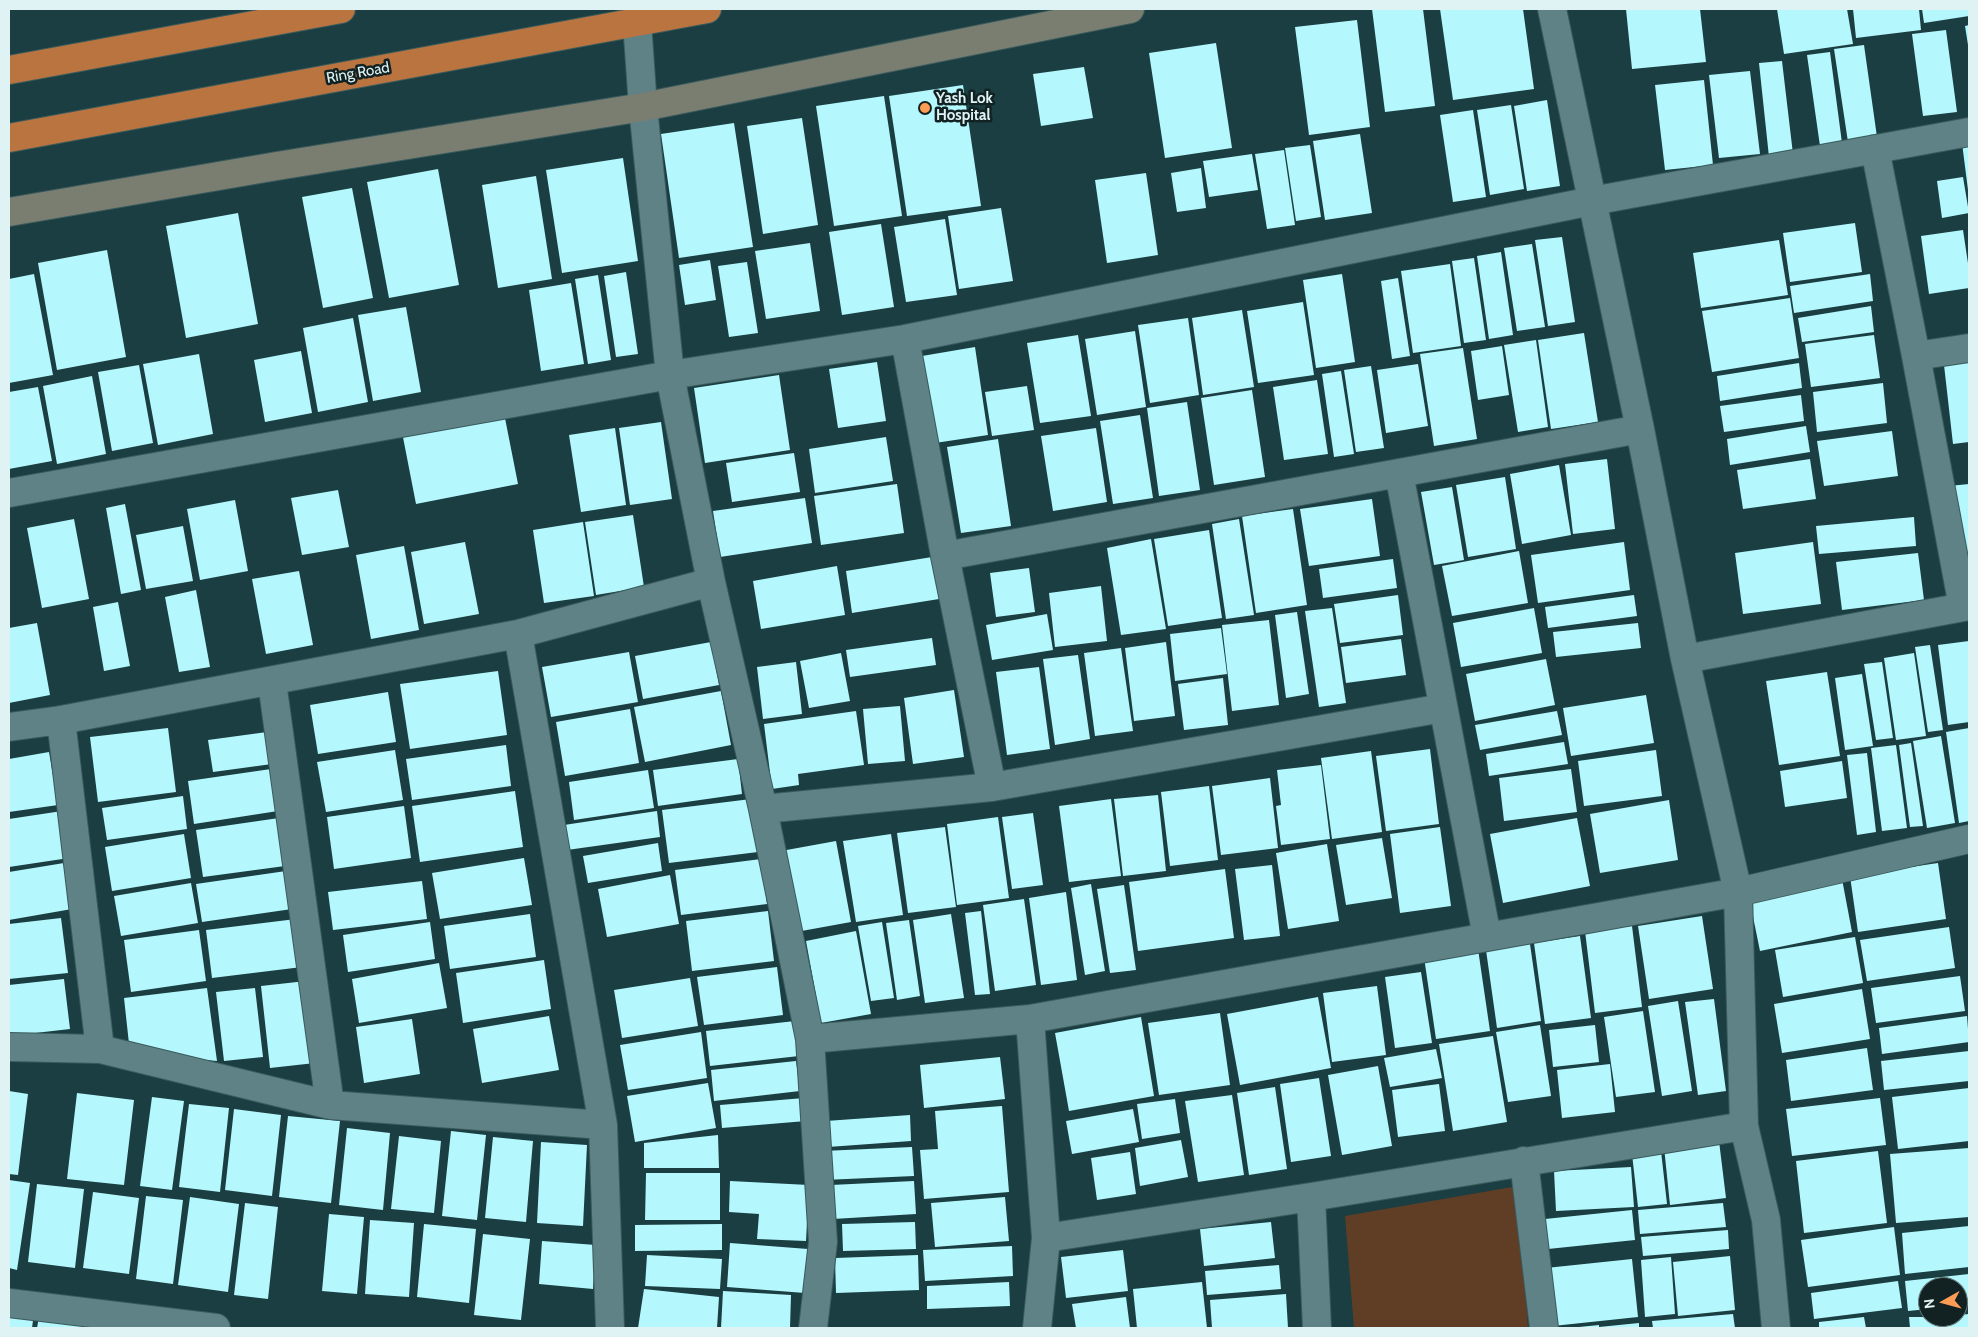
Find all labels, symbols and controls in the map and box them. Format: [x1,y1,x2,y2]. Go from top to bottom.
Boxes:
street label: Ring Road [325,59,391,87]
place label: Yash Lok Hospital [936,90,993,125]
marker: Yash Lok Hospital [918,101,932,115]
north arrow [1918,1277,1968,1327]
text: N [1920,1298,1939,1310]

